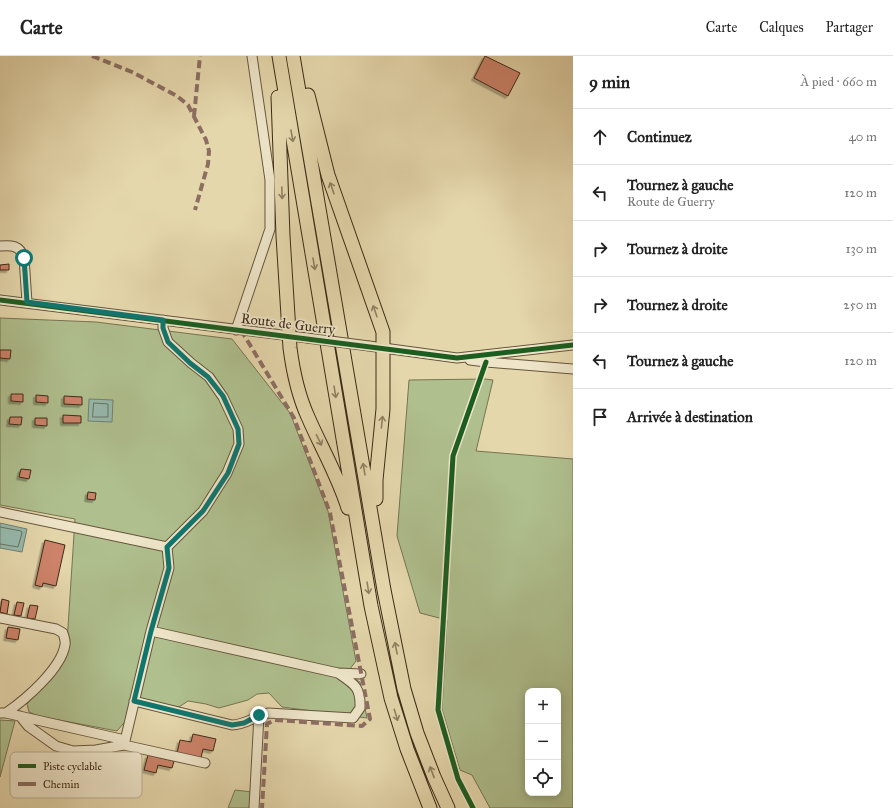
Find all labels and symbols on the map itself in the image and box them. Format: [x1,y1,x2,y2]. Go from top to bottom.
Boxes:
one-way arrow [288,129,296,142]
one-way arrow [328,182,336,194]
one-way arrow [278,186,285,199]
route start [15,249,33,267]
one-way arrow [310,257,318,270]
one-way arrow [371,305,379,317]
street label: Route de Guerry [240,310,336,338]
one-way arrow [332,385,340,398]
one-way arrow [378,416,386,429]
one-way arrow [316,434,323,446]
one-way arrow [360,463,368,476]
one-way arrow [364,581,372,594]
one-way arrow [392,642,400,655]
route end [250,706,268,724]
one-way arrow [393,708,400,721]
legend [10,752,142,798]
text: Piste cyclable [43,760,102,773]
one-way arrow [428,767,436,779]
text: Chemin [43,778,79,791]

